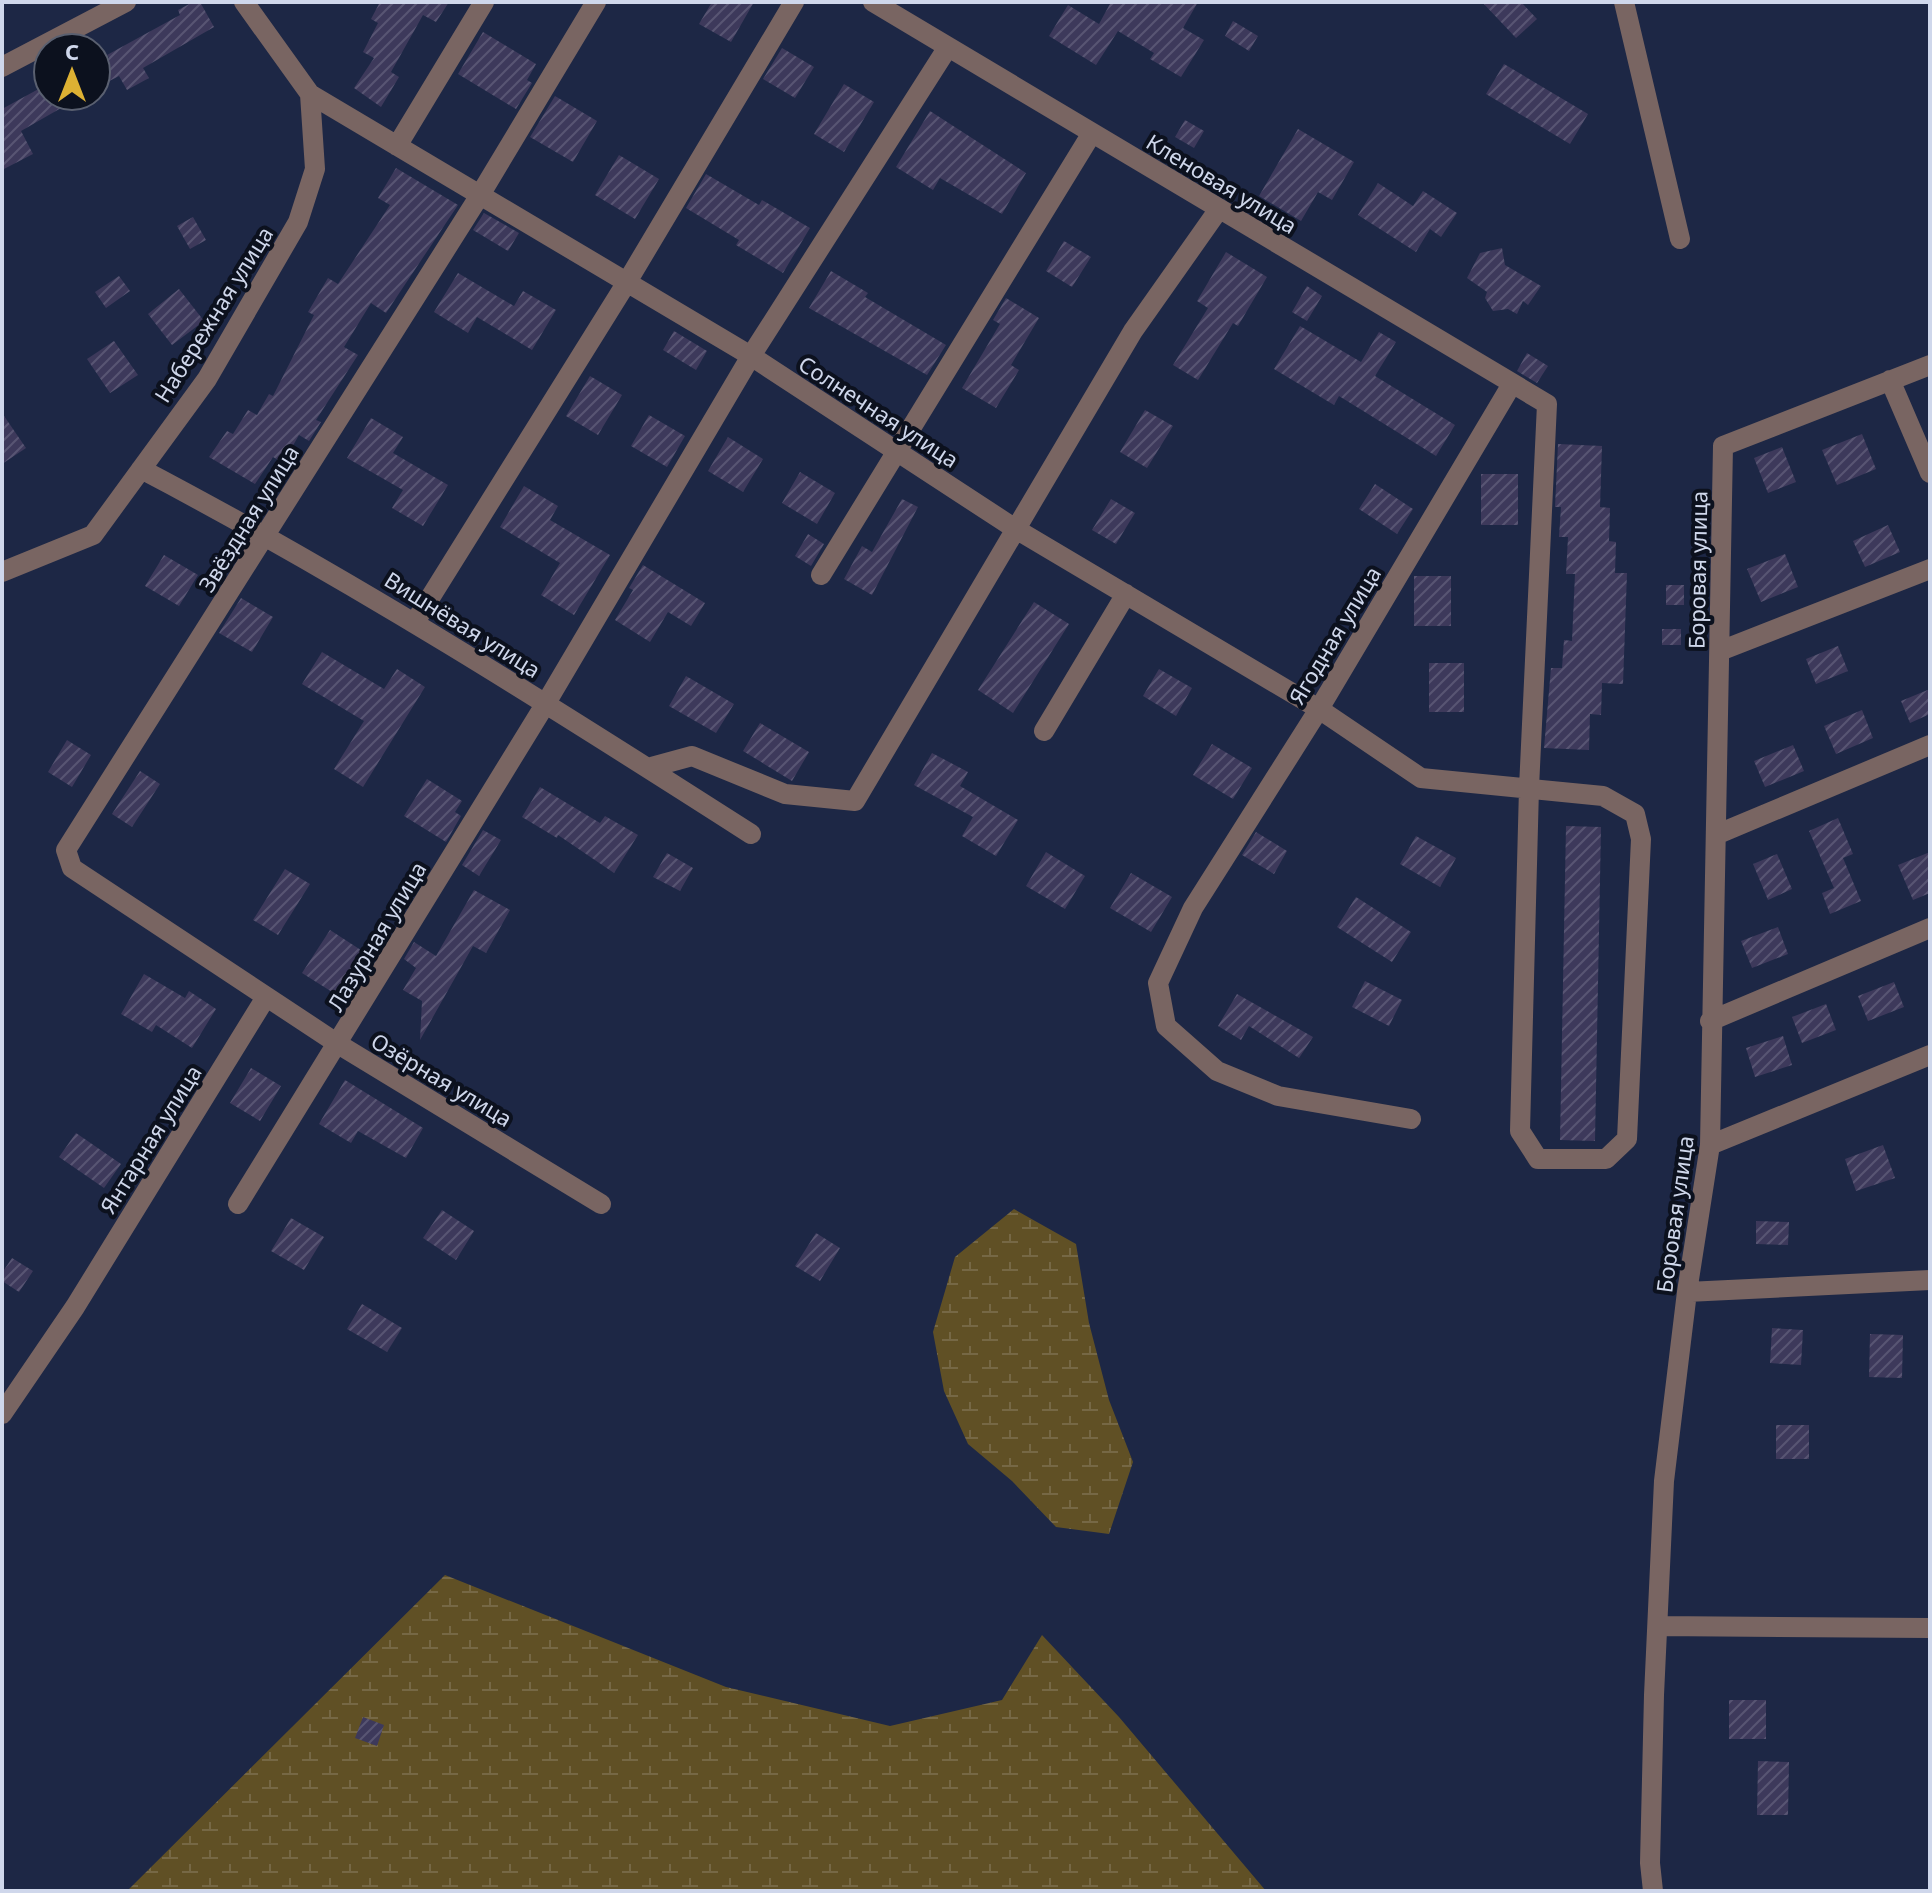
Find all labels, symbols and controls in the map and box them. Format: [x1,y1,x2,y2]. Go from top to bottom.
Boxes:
north arrow [32,32,112,112]
text: С [65,36,79,66]
street label: Кленовая улица [1141,126,1303,240]
street label: Набережная улица [147,220,279,408]
street label: Солнечная улица [793,348,965,474]
street label: Звёздная улица [191,439,305,597]
street label: Боровая улица [1681,491,1713,649]
street label: Ягодная улица [1281,560,1387,710]
street label: Вишнёвая улица [379,564,547,684]
street label: Лазурная улица [320,856,432,1016]
street label: Озёрная улица [366,1025,518,1133]
street label: Янтарная улица [92,1059,208,1219]
street label: Боровая улица [1648,1133,1700,1295]

